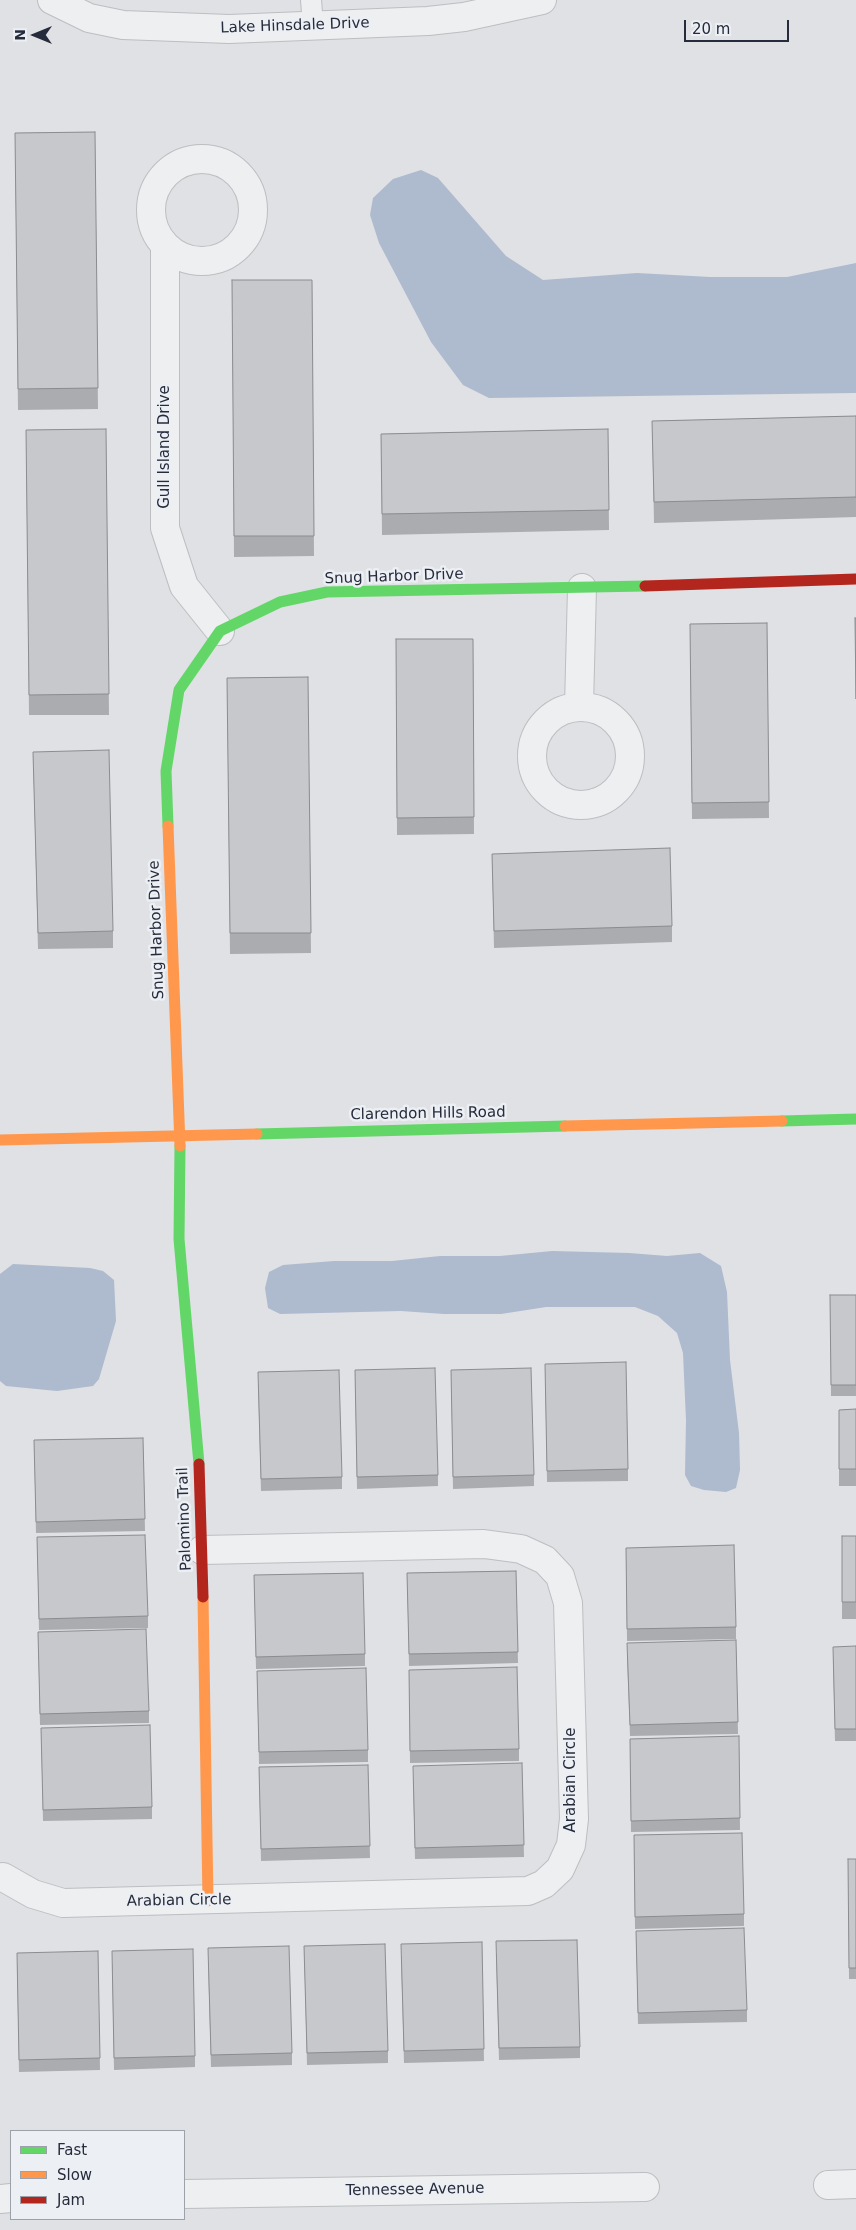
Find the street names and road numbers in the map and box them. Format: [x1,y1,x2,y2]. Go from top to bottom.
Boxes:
street label: Lake Hinsdale Drive [220,14,370,38]
street label: Gull Island Drive [156,385,174,509]
street label: Snug Harbor Drive [324,566,464,588]
street label: Snug Harbor Drive [146,860,168,1000]
street label: Clarendon Hills Road [350,1104,506,1124]
street label: Palomino Trail [174,1467,196,1571]
street label: Arabian Circle [562,1728,580,1832]
street label: Arabian Circle [126,1891,232,1911]
street label: Tennessee Avenue [346,2180,484,2200]

